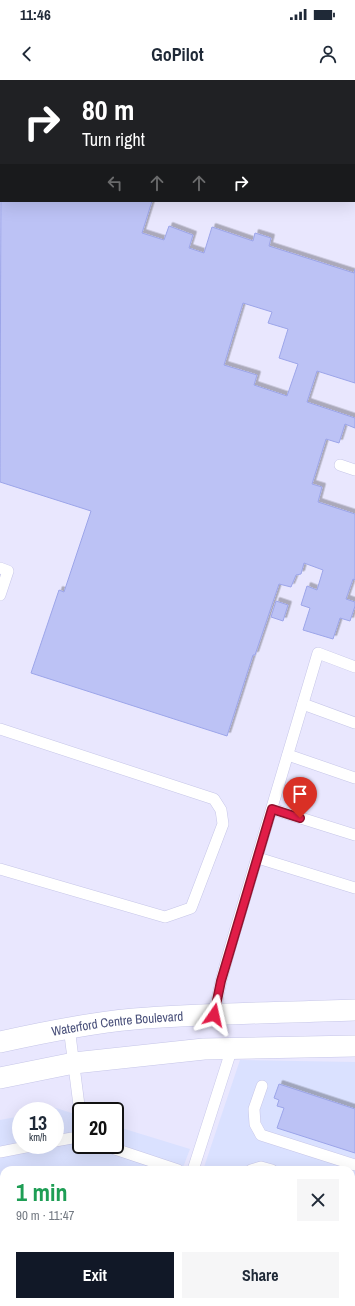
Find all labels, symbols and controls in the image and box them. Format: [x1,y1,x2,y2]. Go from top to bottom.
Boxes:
text: 11:46 [20,4,51,25]
text: GoPilot [151,42,204,67]
icon: back [16,43,38,65]
icon: person [317,43,339,65]
text: 80 m [82,91,134,129]
icon: right [16,96,68,148]
text: Turn right [82,127,145,152]
icon: left [104,172,126,194]
icon: ahead [146,172,168,194]
icon: ahead [188,172,210,194]
icon: right [230,172,252,194]
pin [283,777,317,818]
icon: arrive [289,783,311,805]
position arrow [193,994,235,1036]
street label: Waterford Centre Boulevard [50,1008,184,1040]
speed limit sign: 20 [72,1102,124,1154]
text: 13 [29,1109,47,1136]
text: km/h [29,1131,47,1144]
text: 1 min [16,1176,67,1208]
button: close [297,1179,339,1221]
text: 90 m · 11:47 [16,1207,75,1224]
button: Exit [16,1252,174,1298]
button: Share [182,1252,339,1298]

